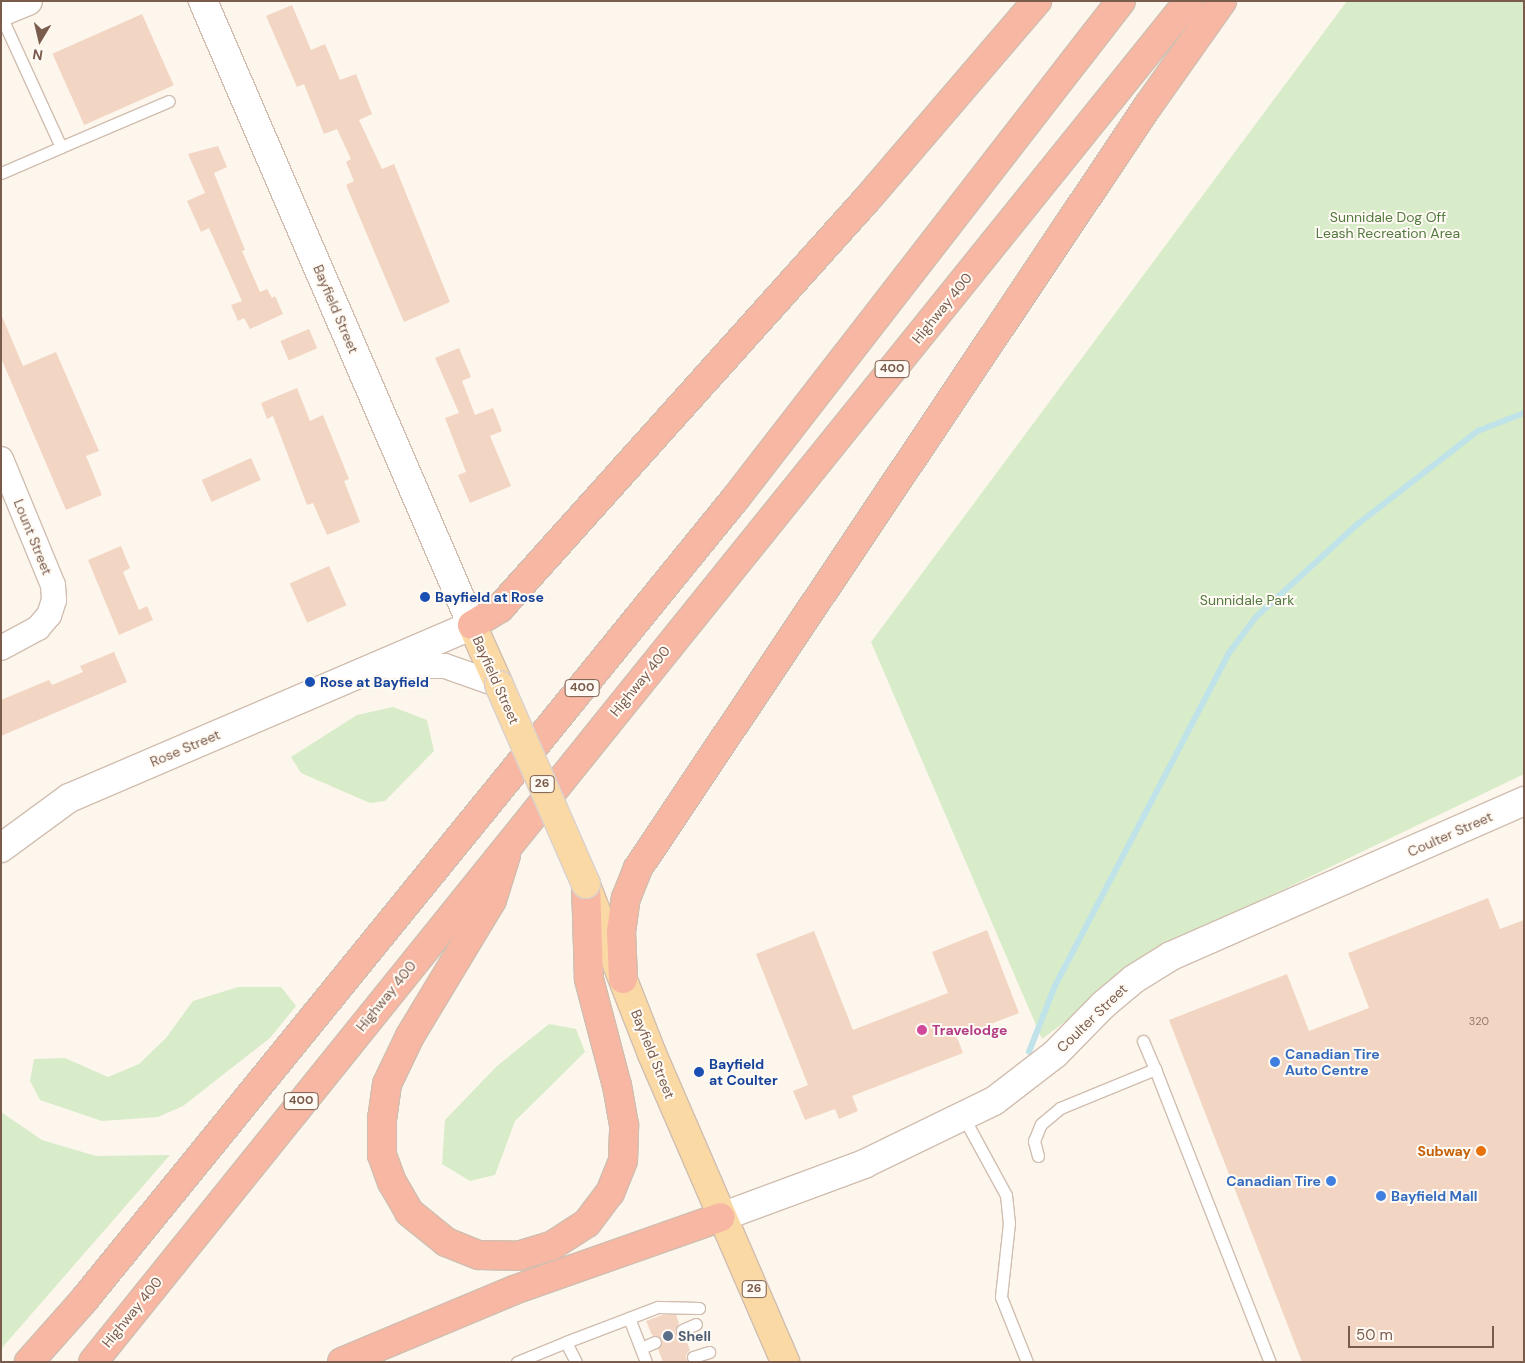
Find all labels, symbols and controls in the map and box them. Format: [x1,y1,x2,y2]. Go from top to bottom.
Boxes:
north arrow [15,15,65,65]
text: N [31,45,44,65]
park label: Sunnidale Dog Off Leash Recreation Area [1316,209,1460,242]
street label: Bayfield Street [310,262,362,356]
street label: Highway 400 [908,269,976,347]
road number: 400 [874,359,910,378]
street label: Lount Street [10,497,56,577]
place label: Bayfield at Rose [435,589,544,605]
marker: Bayfield at Rose [419,591,431,603]
park label: Sunnidale Park [1200,592,1294,608]
street label: Bayfield Street [469,633,523,727]
street label: Highway 400 [606,642,674,720]
place label: Rose at Bayfield [320,674,429,690]
marker: Rose at Bayfield [304,676,316,688]
road number: 400 [564,678,600,698]
street label: Rose Street [147,726,223,770]
road number: 26 [530,774,554,794]
street label: Coulter Street [1405,808,1495,860]
street label: Highway 400 [352,957,420,1035]
street label: Coulter Street [1053,980,1131,1056]
street label: Bayfield Street [627,1007,679,1101]
house number: 320 [1469,1014,1489,1028]
place label: Travelodge [932,1022,1007,1038]
marker: Travelodge [916,1024,928,1036]
place label: Canadian Tire Auto Centre [1285,1046,1380,1078]
place label: Bayfield at Coulter [709,1056,778,1088]
marker: Canadian Tire Auto Centre [1269,1056,1281,1068]
marker: Bayfield at Coulter [693,1066,705,1078]
road number: 400 [284,1092,318,1110]
place label: Subway [1417,1143,1471,1159]
marker: Subway [1475,1145,1487,1157]
place label: Canadian Tire [1226,1173,1321,1189]
marker: Canadian Tire [1325,1175,1337,1187]
place label: Bayfield Mall [1391,1188,1478,1204]
marker: Bayfield Mall [1375,1190,1387,1202]
street label: Highway 400 [98,1273,166,1351]
road number: 26 [742,1280,766,1298]
scale bar [1350,1316,1496,1348]
text: 50 m [1356,1325,1393,1345]
place label: Shell [678,1328,711,1344]
marker: Shell [662,1330,674,1342]

